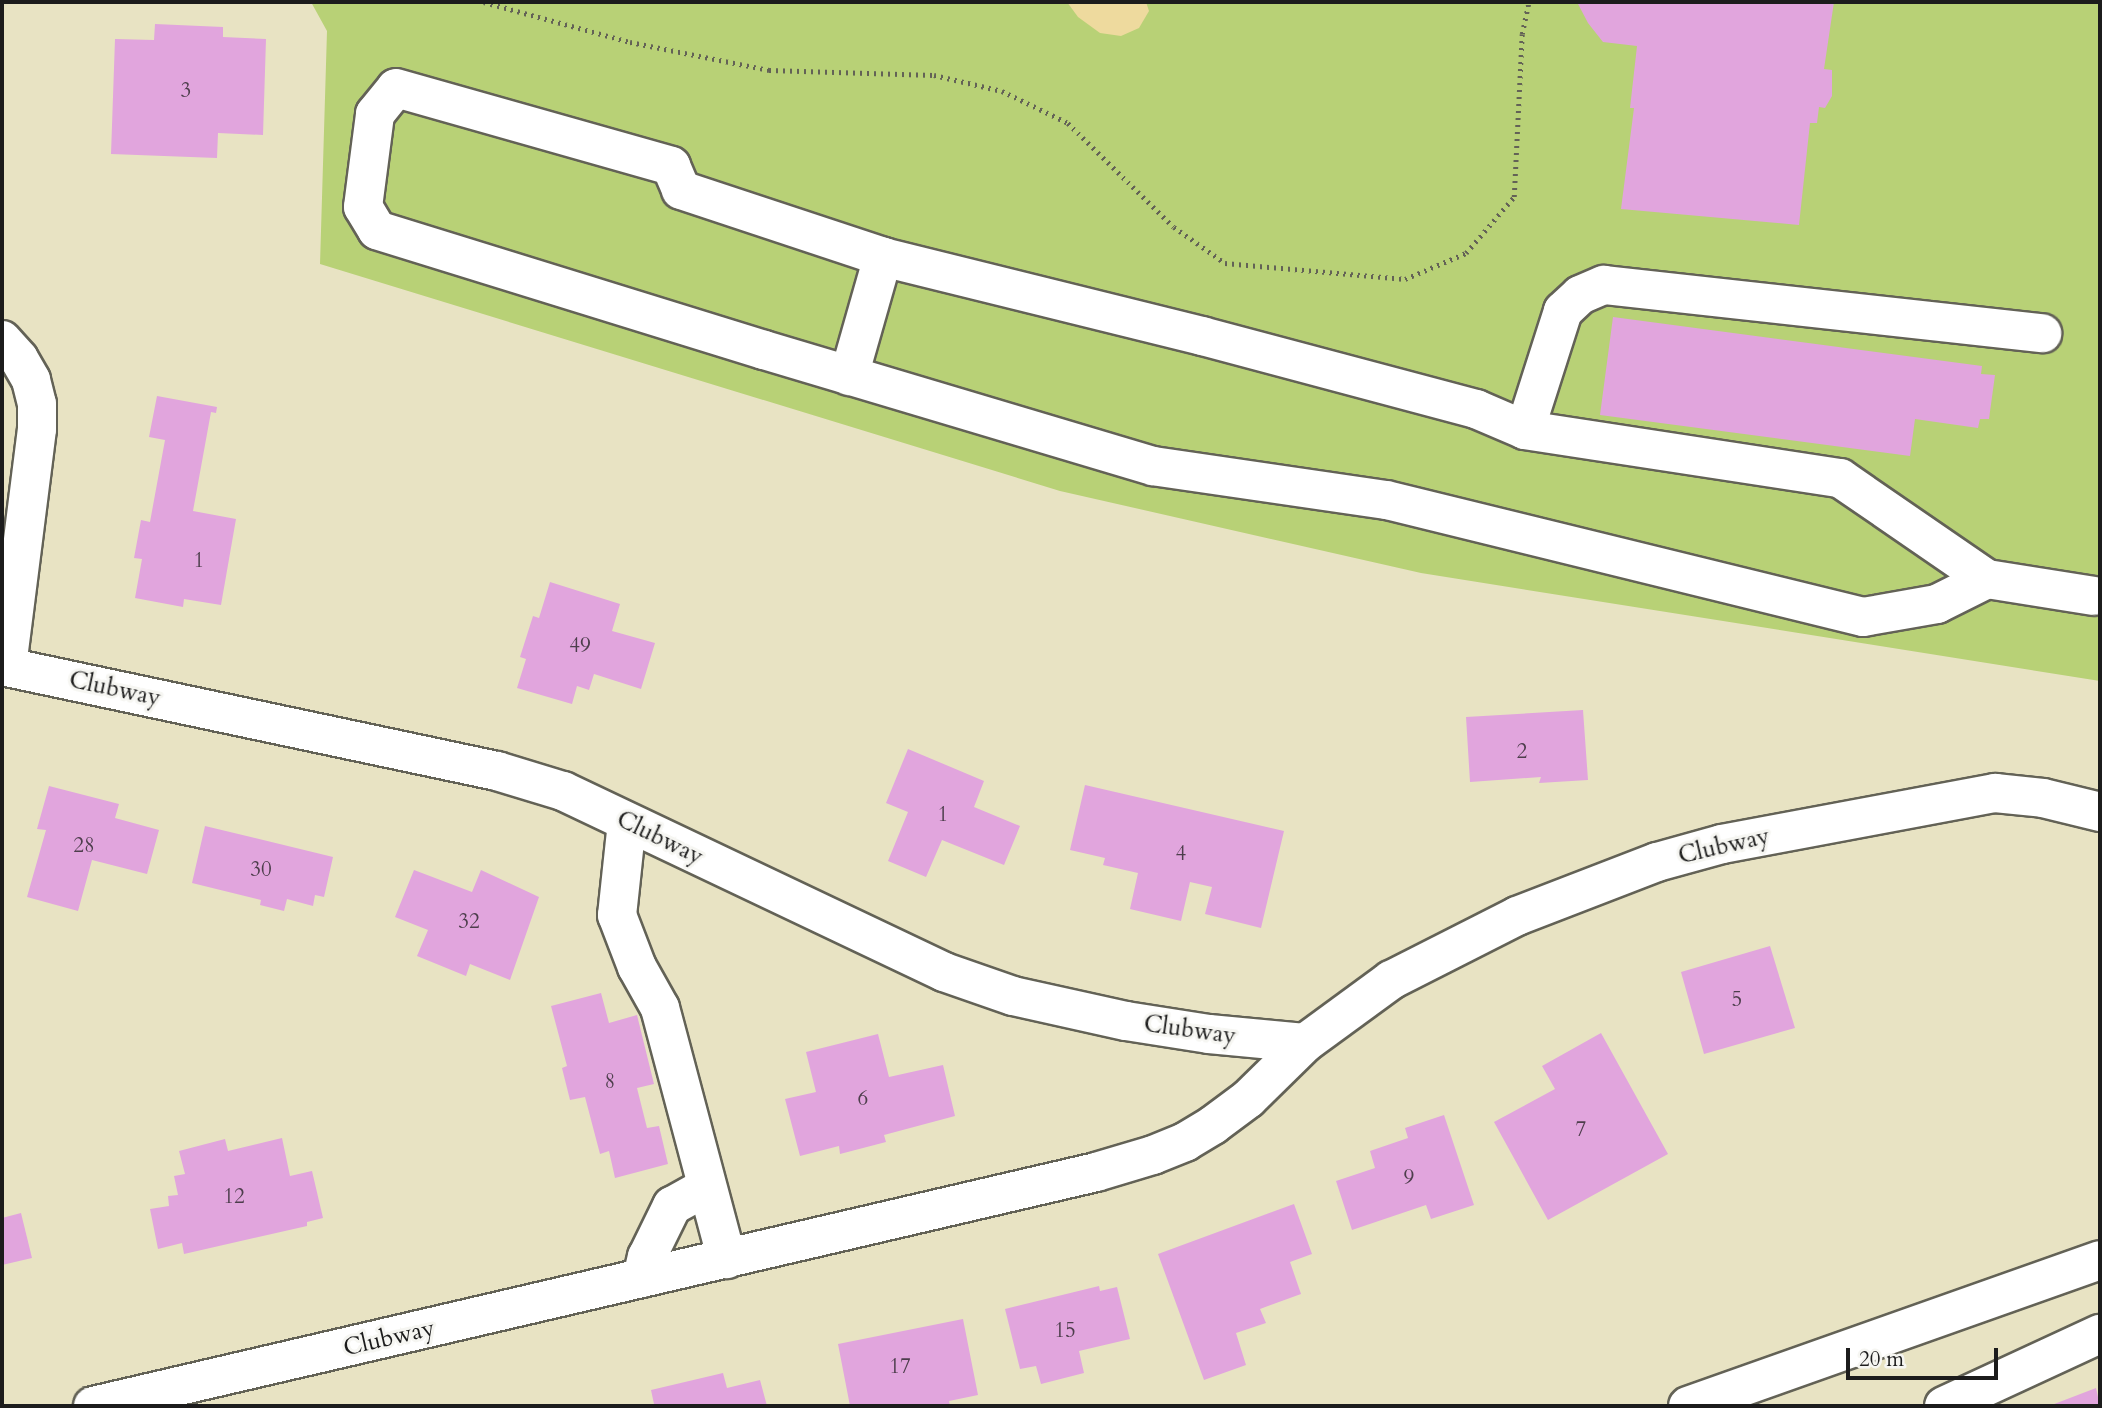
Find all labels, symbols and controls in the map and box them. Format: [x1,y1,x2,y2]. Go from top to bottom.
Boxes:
house number: 3 [181,78,191,104]
house number: 1 [194,548,204,574]
house number: 49 [569,633,591,659]
street label: Clubway [67,665,163,713]
house number: 2 [1517,739,1527,765]
house number: 1 [938,802,948,828]
street label: Clubway [612,805,708,871]
street label: Clubway [1676,822,1772,870]
house number: 28 [73,833,95,859]
house number: 4 [1176,841,1186,867]
house number: 30 [250,857,272,883]
house number: 32 [458,909,480,935]
house number: 5 [1732,987,1742,1013]
street label: Clubway [1142,1009,1238,1051]
house number: 8 [605,1069,615,1095]
house number: 6 [858,1086,868,1112]
house number: 7 [1576,1117,1586,1143]
house number: 9 [1404,1165,1414,1191]
house number: 12 [223,1184,245,1210]
street label: Clubway [341,1314,437,1362]
house number: 15 [1054,1318,1076,1344]
scale bar [1850,1334,2002,1378]
text: 20 m [1859,1345,1904,1374]
house number: 17 [889,1354,911,1380]

